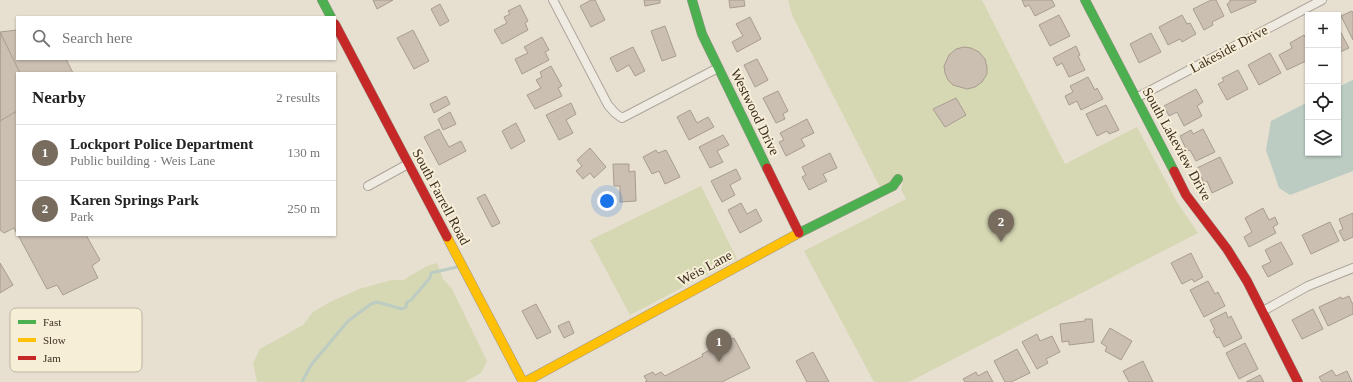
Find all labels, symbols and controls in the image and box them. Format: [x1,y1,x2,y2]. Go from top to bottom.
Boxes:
map controls [1305,12,1341,156]
button: + [1305,12,1341,48]
search box [16,16,336,60]
street label: Lakeside Drive [1188,22,1270,76]
icon: search [30,27,52,49]
text: Search here [62,30,132,46]
button: − [1305,48,1341,84]
street label: Westwood Drive [728,66,782,158]
button: locate [1305,84,1341,120]
street label: South Lakeview Drive [1140,85,1214,203]
text: Nearby [32,88,86,107]
text: 2 results [276,90,320,105]
button: layers [1305,120,1341,156]
text: Lockport Police Department [70,136,253,152]
text: 1 [42,145,48,160]
text: 130 m [287,145,320,160]
street label: South Farrell Road [409,146,473,248]
text: Public building · Weis Lane [70,153,215,168]
your location [597,191,617,211]
text: Karen Springs Park [70,192,199,208]
text: 2 [42,201,48,216]
text: 250 m [287,201,320,216]
text: Park [70,209,94,224]
pin: 2 [988,209,1014,242]
street label: Weis Lane [675,247,735,289]
legend [10,308,142,372]
text: Fast [43,316,61,328]
pin: 1 [706,329,732,362]
text: Slow [43,334,66,346]
text: Jam [43,352,61,364]

